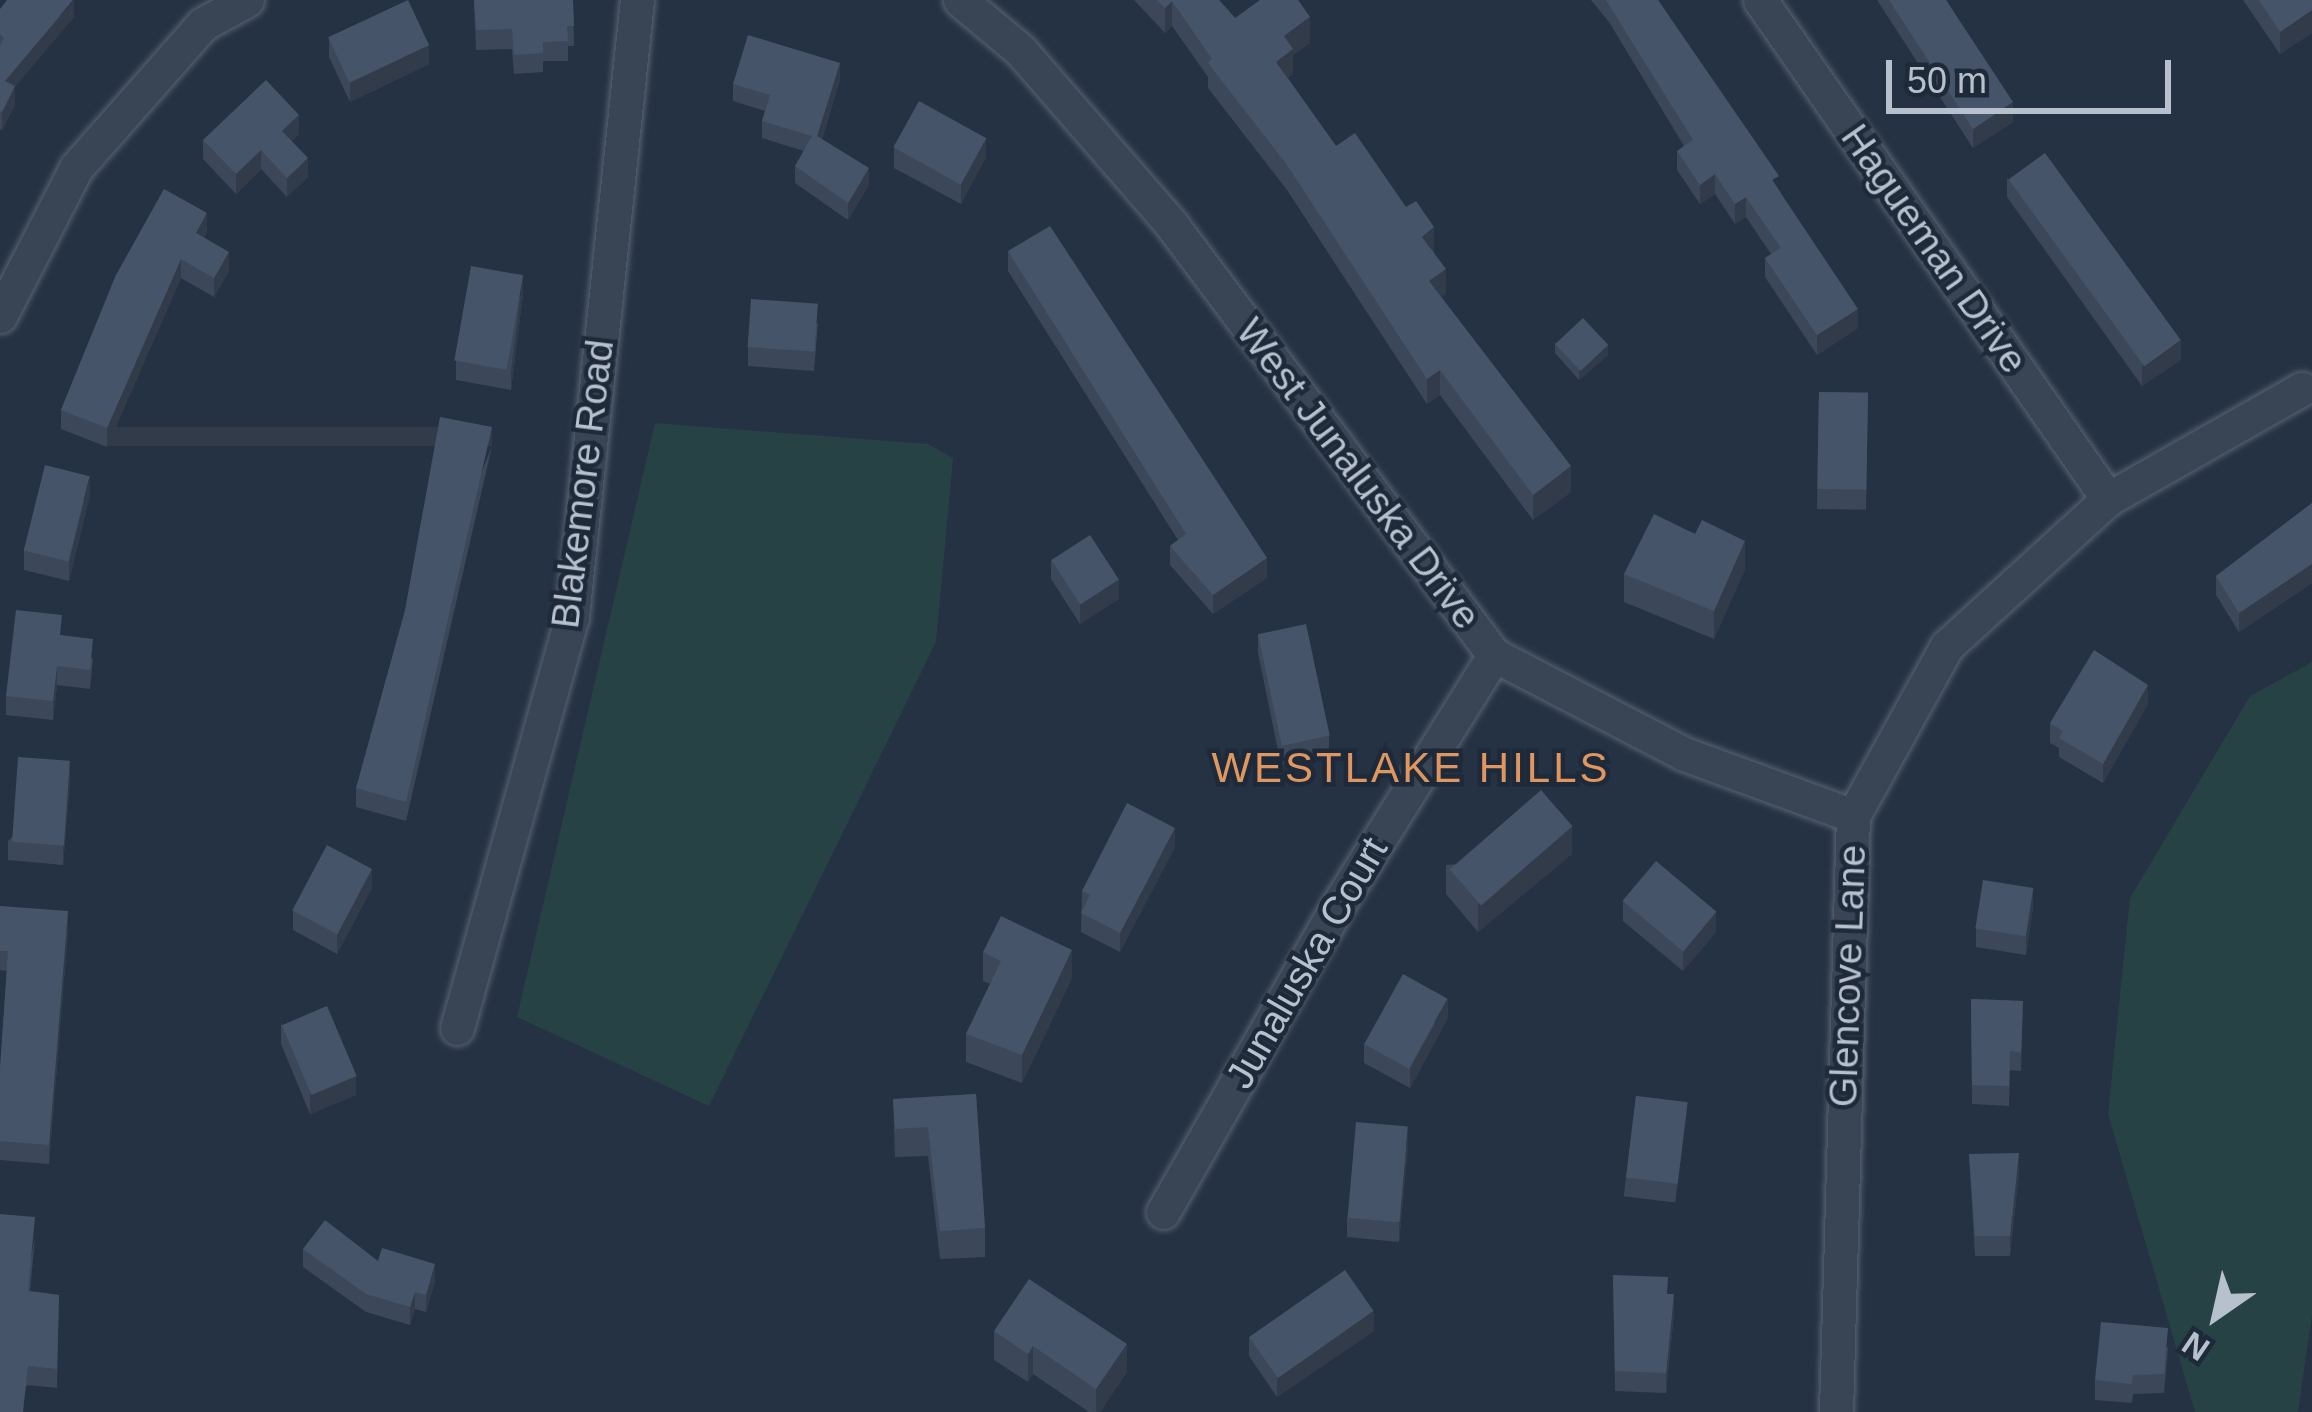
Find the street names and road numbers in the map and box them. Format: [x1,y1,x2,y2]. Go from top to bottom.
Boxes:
street label: Hagueman Drive [1831,116,2037,382]
street label: West Junaluska Drive [1226,310,1490,638]
street label: Blakemore Road [542,337,624,631]
street label: Junaluska Court [1216,829,1398,1097]
street label: Glencove Lane [1820,844,1876,1108]

